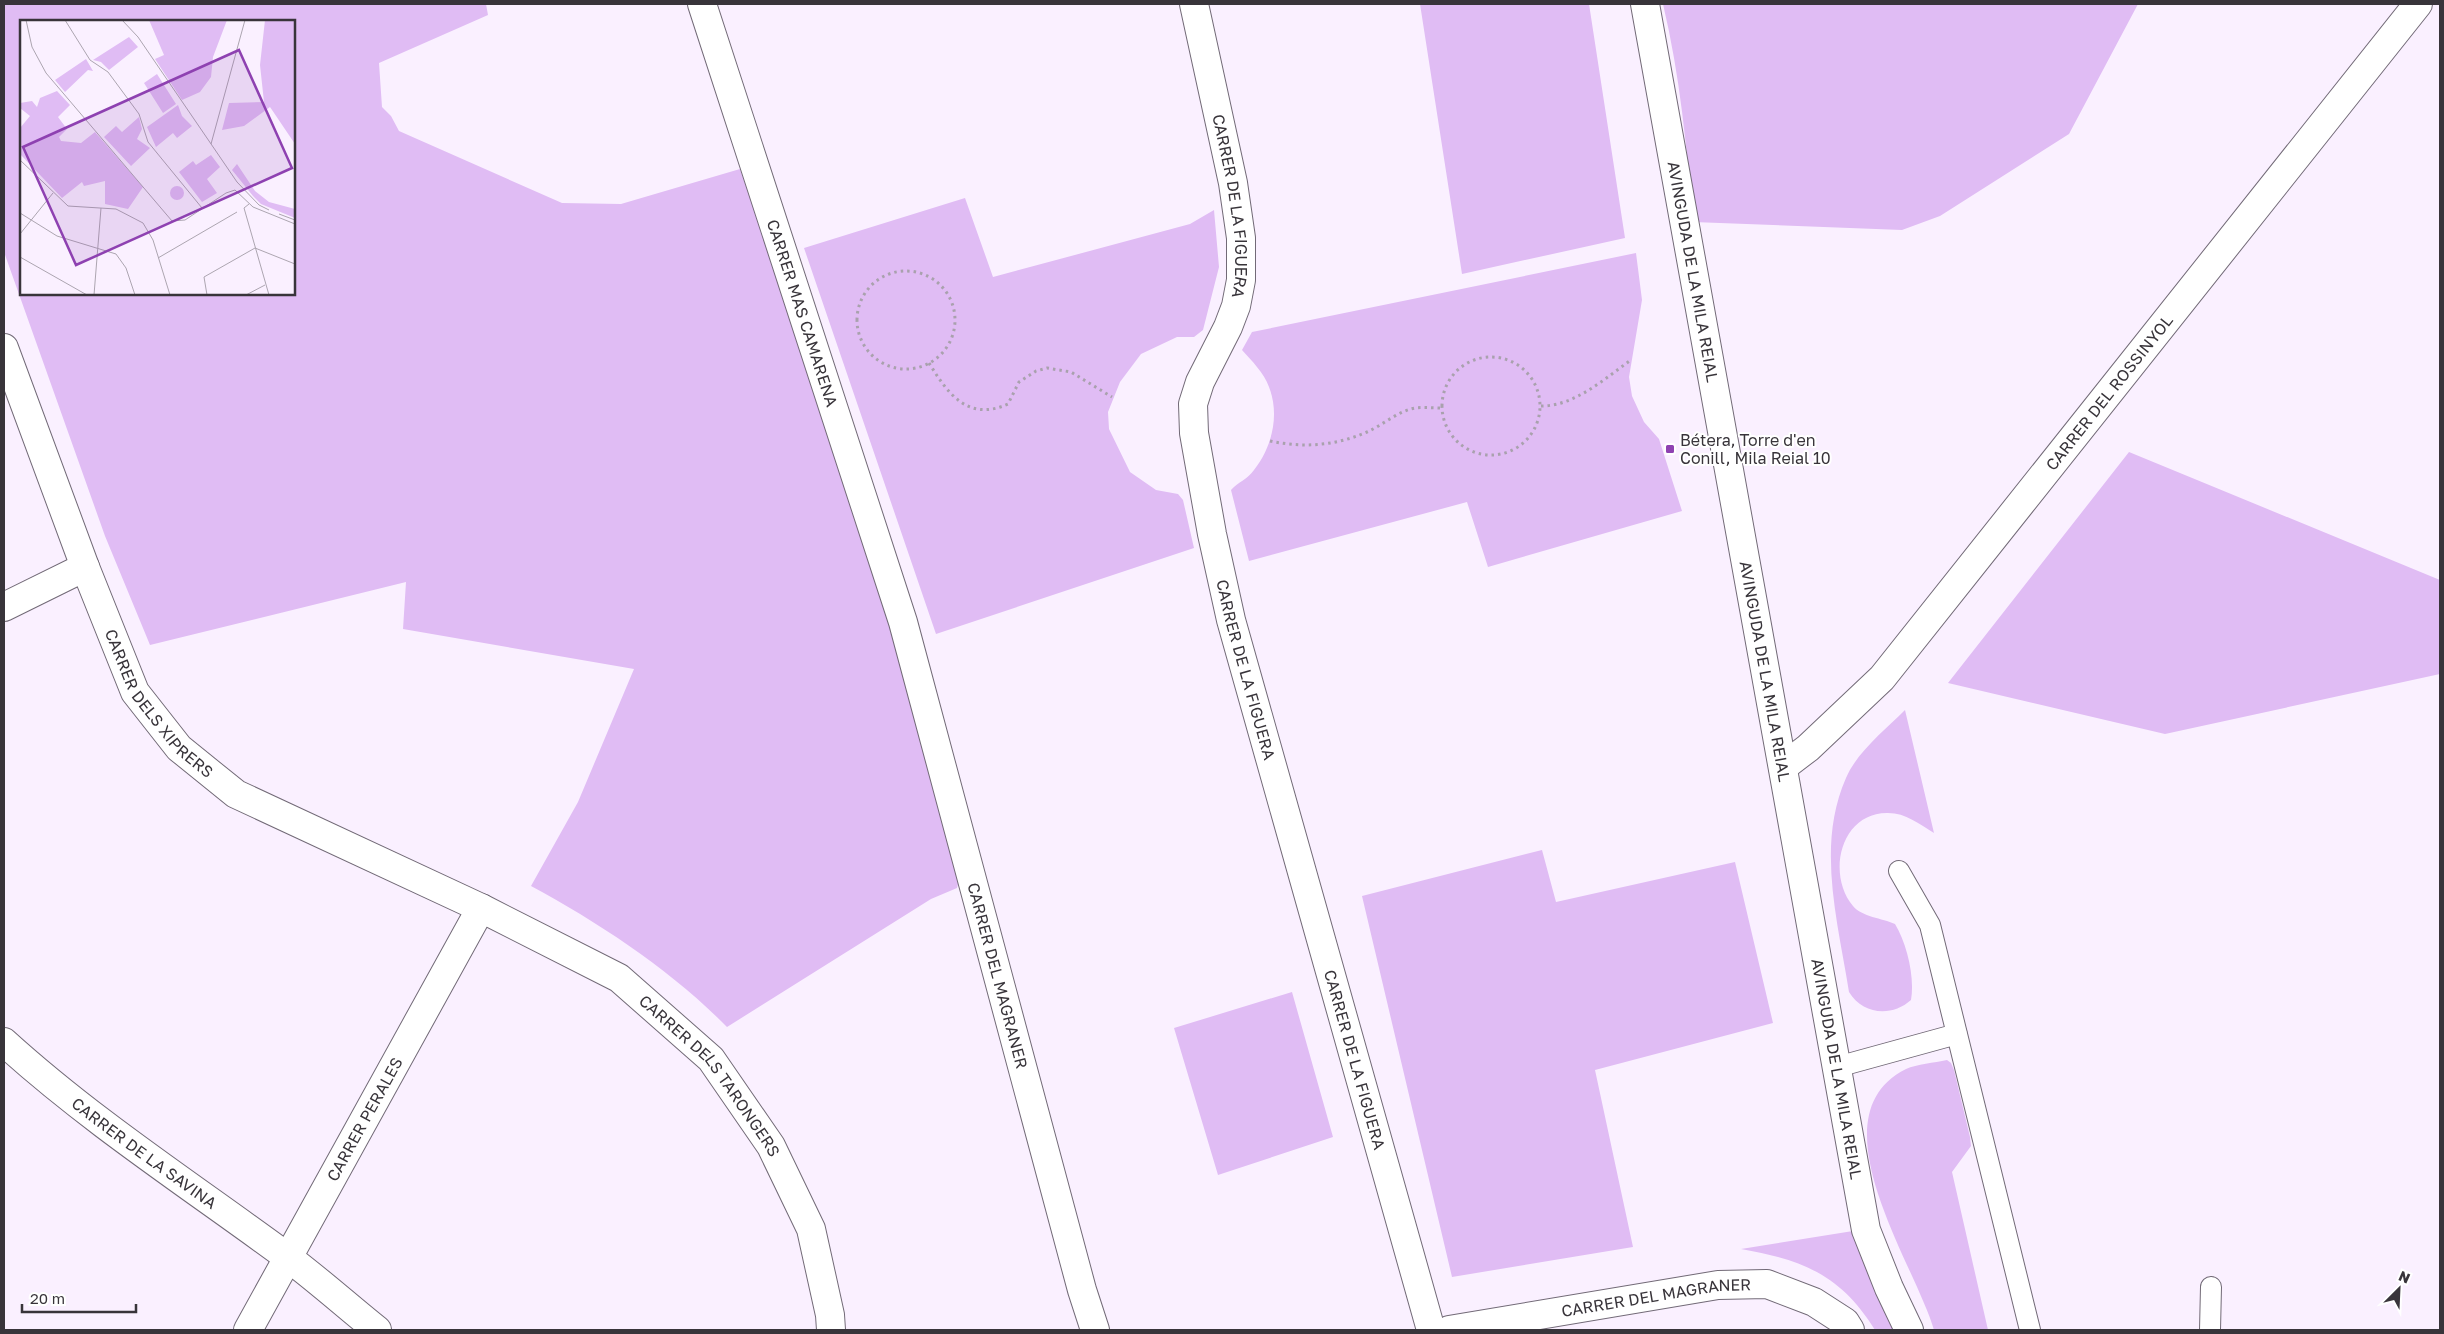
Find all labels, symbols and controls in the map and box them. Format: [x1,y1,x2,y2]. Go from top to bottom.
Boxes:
inset map [20,20,295,295]
street label: CARRER DE LA FIGUERA [1208,112,1251,300]
street label: AVINGUDA DE LA MILA REIAL [1664,160,1723,384]
street label: CARRER MAS CAMARENA [763,217,842,409]
street label: CARRER DEL ROSSINYOL [2041,311,2177,474]
place label: Bétera, Torre d'en Conill, Mila Reial 10 [1680,430,1831,468]
marker: Bétera, Torre d'en Conill, Mila Reial 10 [1664,443,1676,455]
street label: AVINGUDA DE LA MILA REIAL [1736,559,1795,783]
street label: CARRER DE LA FIGUERA [1212,578,1280,762]
street label: CARRER DELS XIPRERS [101,626,218,782]
street label: CARRER DEL MAGRANER [963,880,1032,1071]
street label: AVINGUDA DE LA MILA REIAL [1807,957,1867,1181]
street label: CARRER DE LA FIGUERA [1320,967,1390,1152]
street label: CARRER DELS TARONGERS [635,991,784,1160]
street label: CARRER PERALES [322,1053,407,1185]
street label: CARRER DE LA SAVINA [68,1093,221,1213]
north arrow [2374,1264,2424,1314]
text: N [2396,1267,2413,1287]
street label: CARRER DEL MAGRANER [1560,1274,1751,1321]
scale bar [22,1282,136,1314]
text: 20 m [30,1289,65,1307]

